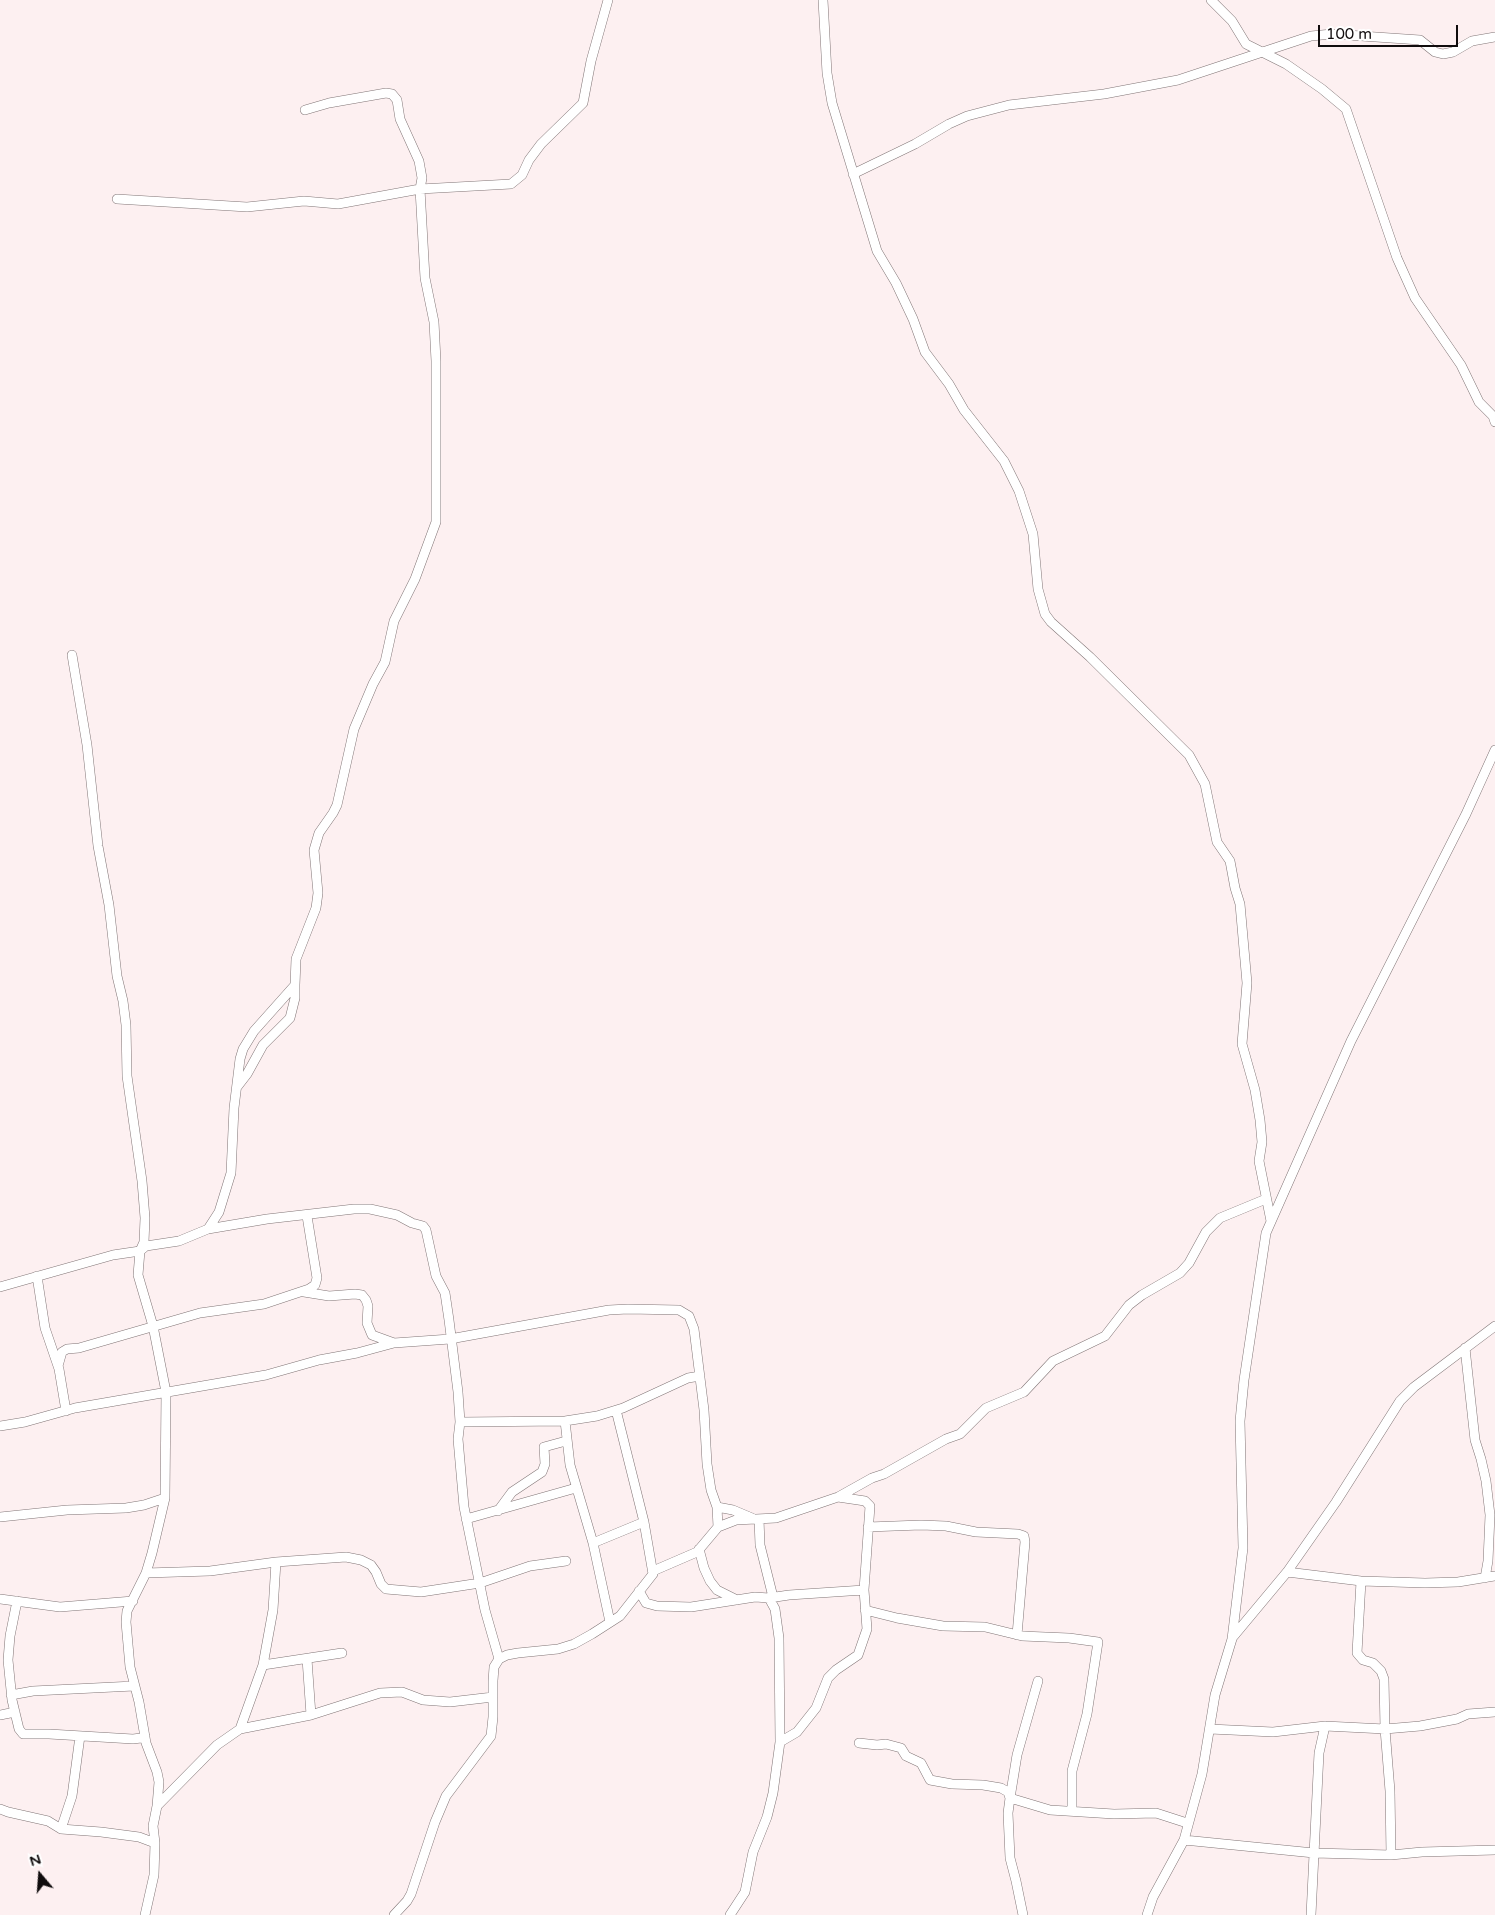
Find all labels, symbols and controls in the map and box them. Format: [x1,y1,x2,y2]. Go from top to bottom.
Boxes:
scale bar [1320,15,1460,47]
text: 100 m [1326,25,1372,43]
north arrow [15,1850,65,1900]
text: N [27,1850,43,1870]

